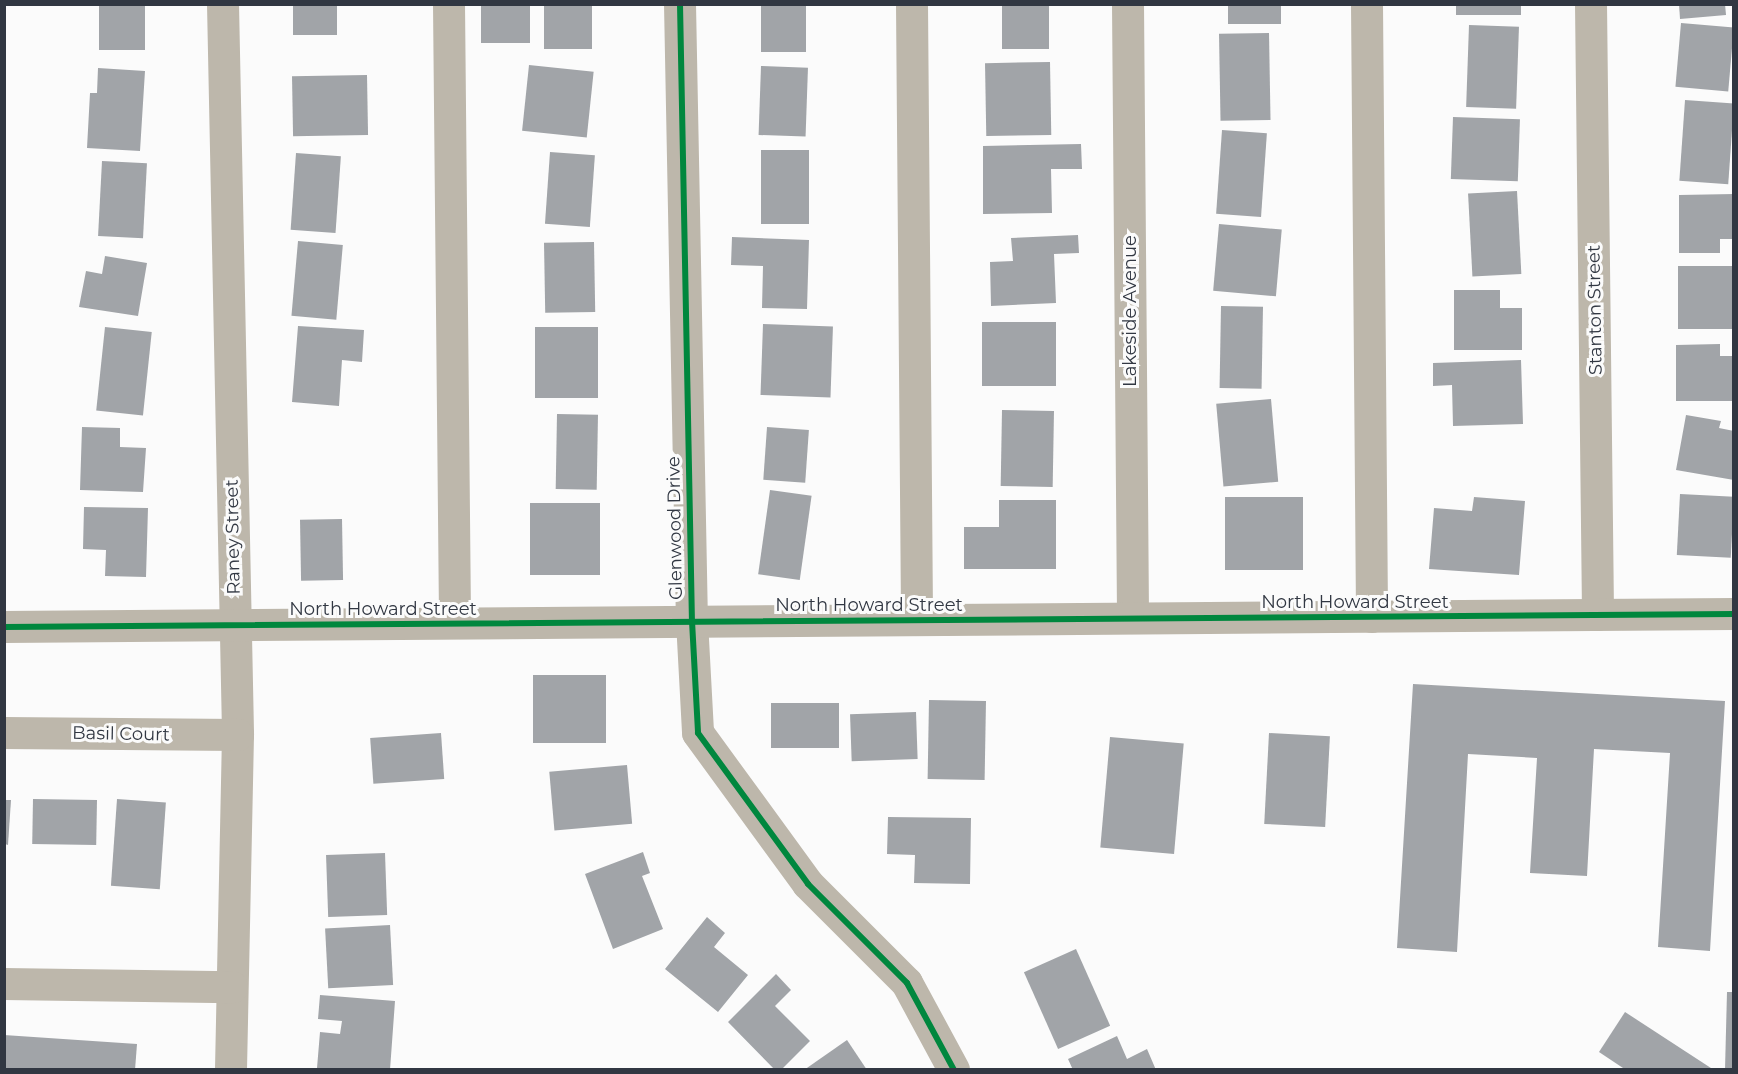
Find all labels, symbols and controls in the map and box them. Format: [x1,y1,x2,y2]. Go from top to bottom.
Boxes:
street label: Lakeside Avenue [1119,235,1141,387]
street label: Stanton Street [1583,245,1607,375]
street label: Glenwood Drive [663,456,687,600]
street label: Raney Street [221,479,245,595]
street label: North Howard Street [1261,591,1449,613]
street label: North Howard Street [775,594,963,616]
street label: North Howard Street [289,598,477,620]
street label: Basil Court [72,722,170,746]

